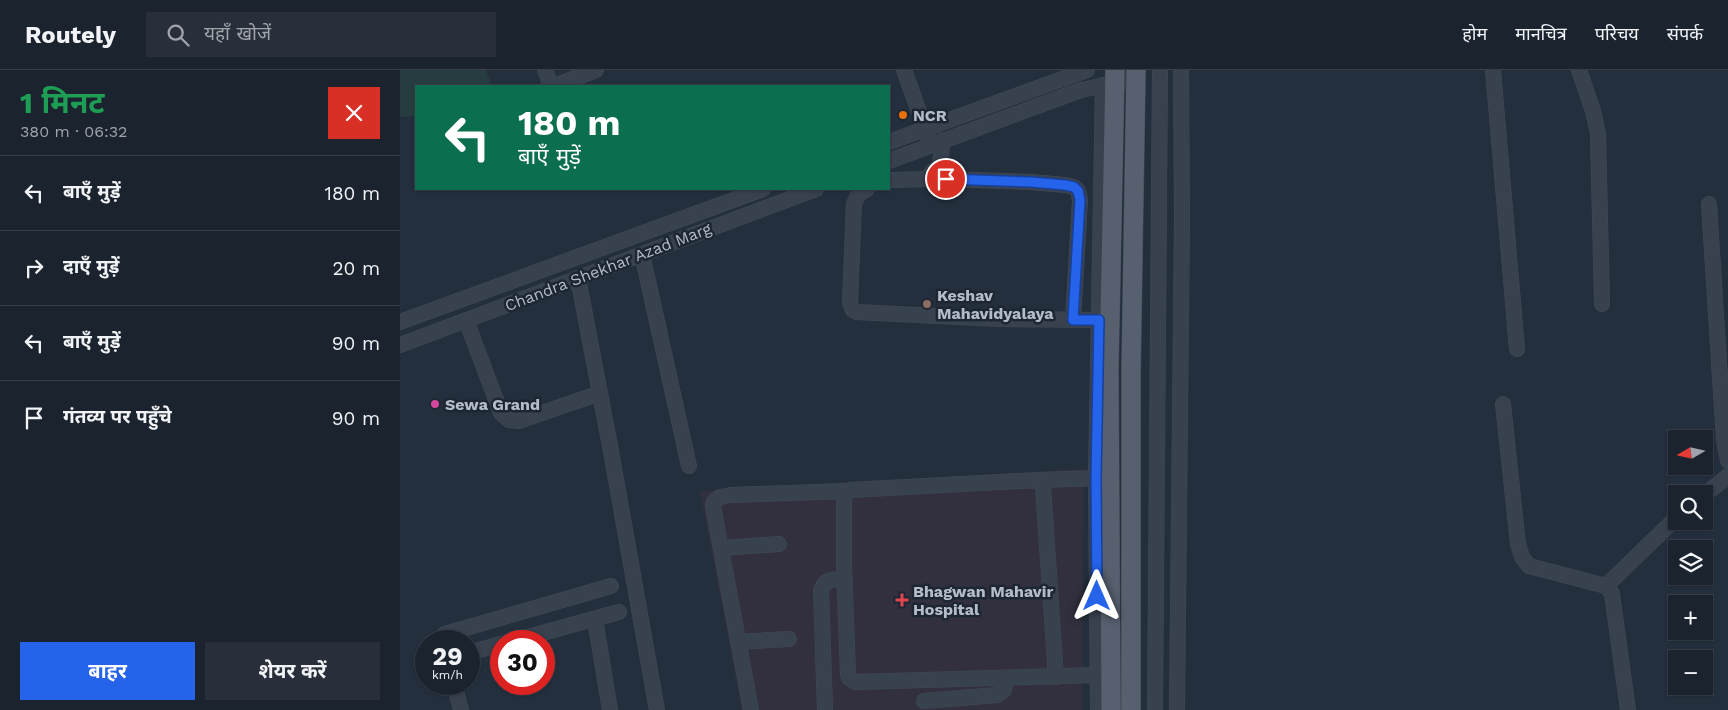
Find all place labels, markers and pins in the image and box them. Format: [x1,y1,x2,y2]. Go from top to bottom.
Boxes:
place label: NCR [913,106,947,125]
marker: NCR [897,109,909,121]
pin [925,158,967,200]
place label: Keshav Mahavidyalaya [937,286,1054,323]
marker: Keshav Mahavidyalaya [921,298,933,310]
place label: Sewa Grand [445,395,540,414]
marker: Sewa Grand [429,398,441,410]
place label: Bhagwan Mahavir Hospital [913,582,1053,619]
marker: Bhagwan Mahavir Hospital [895,593,909,607]

